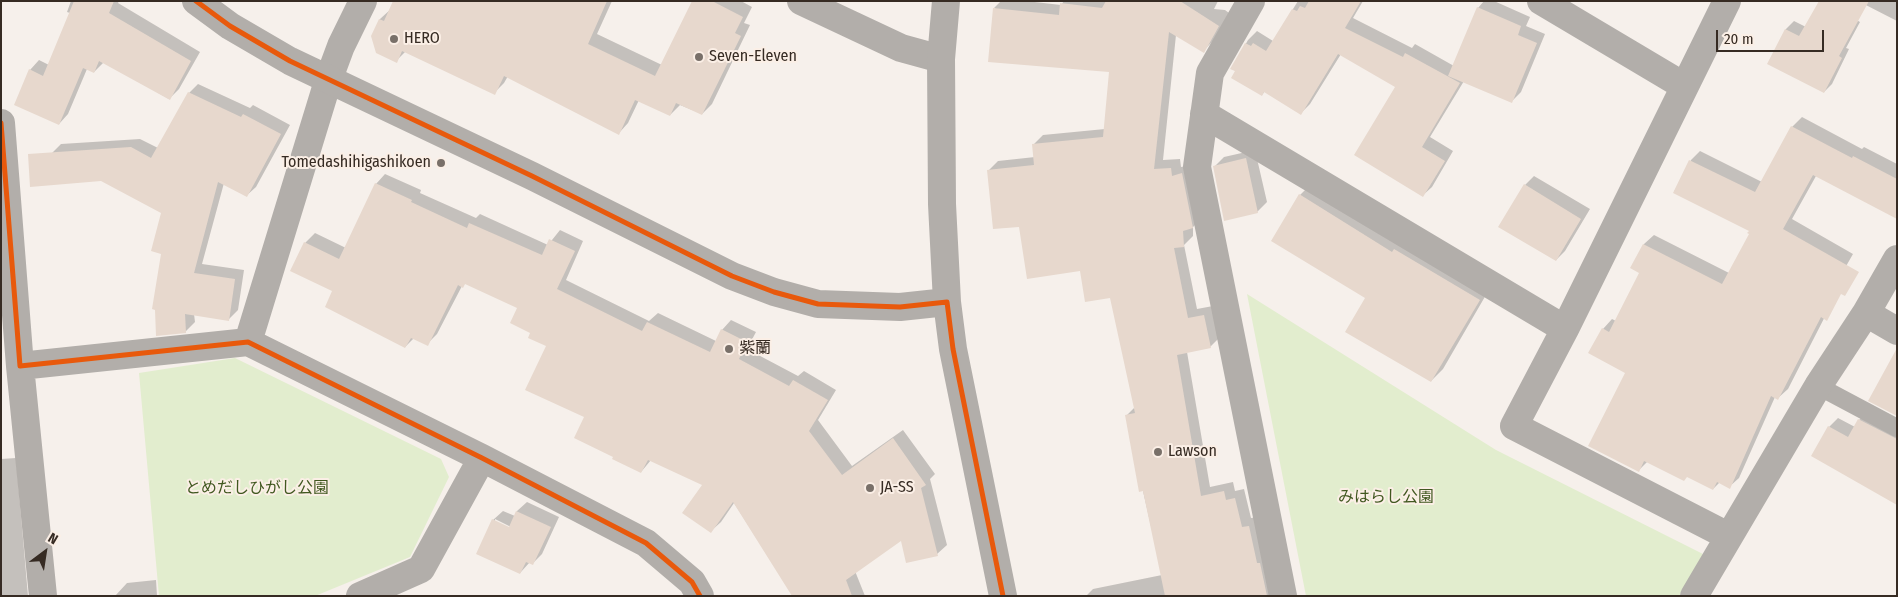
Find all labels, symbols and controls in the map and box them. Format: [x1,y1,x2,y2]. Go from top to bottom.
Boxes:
scale bar [1718,20,1826,52]
place label: HERO [404,29,440,49]
text: 20 m [1724,30,1754,48]
marker: HERO [388,33,400,45]
place label: Seven-Eleven [709,47,797,67]
marker: Seven-Eleven [693,51,705,63]
place label: Tomedashihigashikoen [281,153,431,173]
marker: Tomedashihigashikoen [435,157,447,169]
place label: 紫蘭 [739,339,771,359]
marker: 紫蘭 [723,343,735,355]
place label: Lawson [1168,442,1217,462]
marker: Lawson [1152,446,1164,458]
place label: JA-SS [880,478,914,498]
park label: とめだしひがし公園 [185,479,329,499]
marker: JA-SS [864,482,876,494]
park label: みはらし公園 [1338,488,1434,508]
north arrow [20,527,70,577]
text: N [45,529,61,548]

